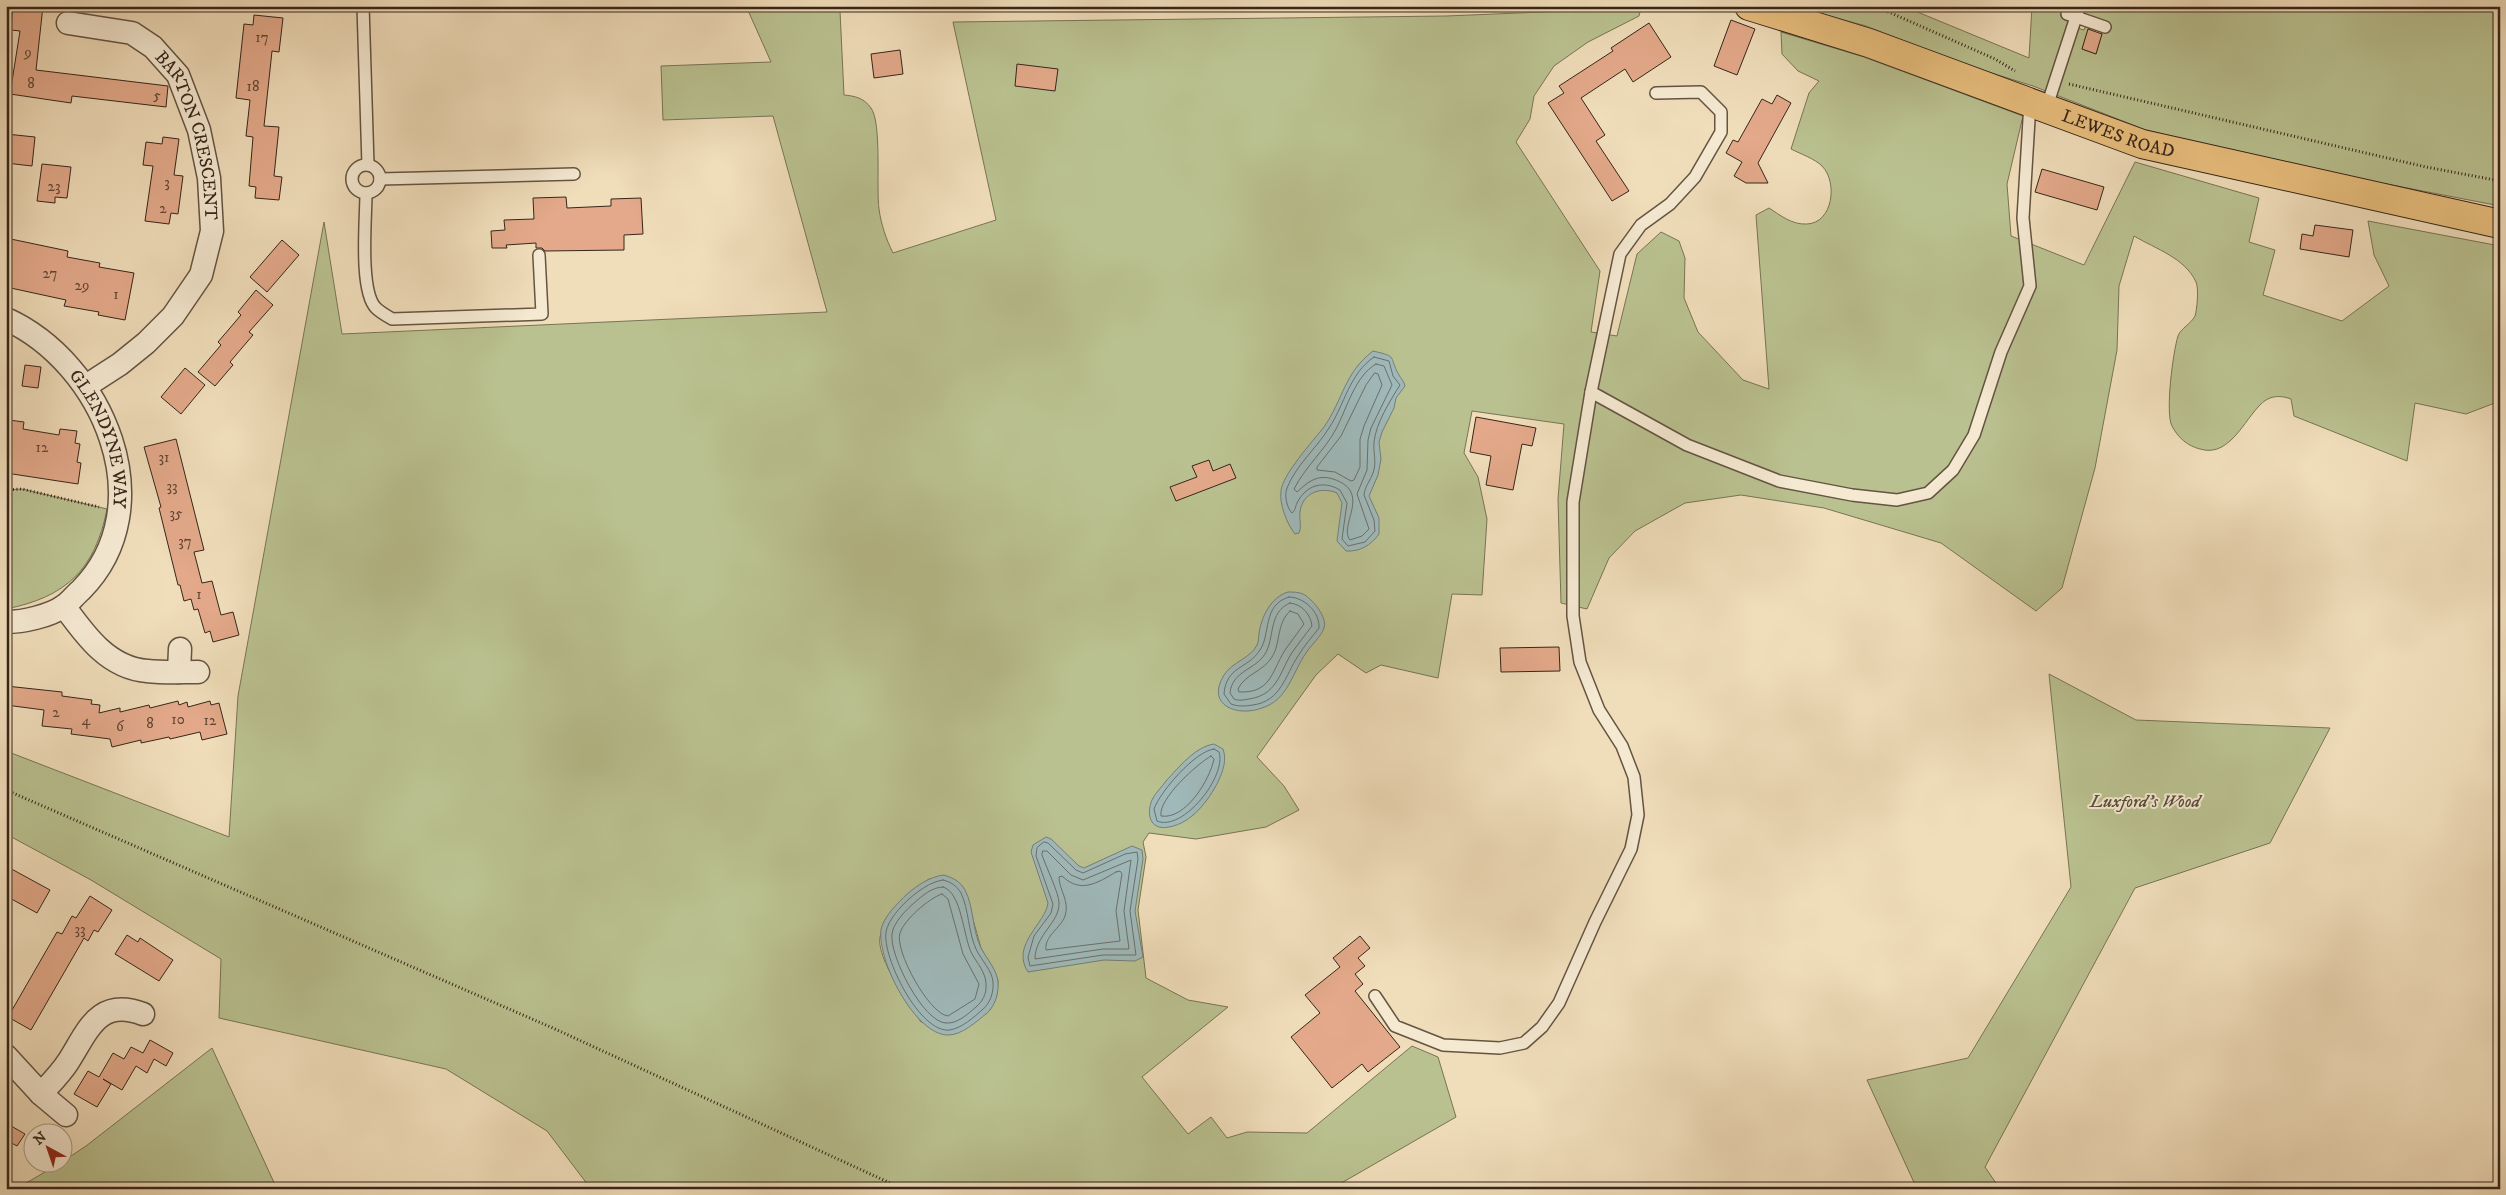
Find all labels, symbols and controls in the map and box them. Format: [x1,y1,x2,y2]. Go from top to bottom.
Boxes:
house number: 17 [255,28,269,47]
house number: 9 [23,43,32,62]
street label: BARTON CRESCENT [150,47,221,221]
house number: 8 [27,74,35,93]
house number: 18 [246,77,260,96]
house number: 5 [153,86,161,105]
street label: LEWES ROAD [2059,105,2177,163]
house number: 3 [164,173,170,192]
house number: 23 [48,177,60,196]
house number: 2 [159,199,167,218]
house number: 27 [43,264,58,283]
house number: 29 [75,276,89,295]
house number: 1 [113,285,119,304]
street label: GLENDYNE WAY [64,366,130,509]
house number: 12 [36,438,49,457]
house number: 31 [158,448,170,467]
house number: 33 [166,477,178,496]
house number: 35 [169,504,183,523]
house number: 37 [178,532,192,551]
house number: 1 [196,585,202,604]
house number: 2 [52,703,60,722]
house number: 10 [171,710,185,729]
house number: 4 [82,711,91,730]
house number: 12 [204,711,217,730]
house number: 8 [146,714,154,733]
house number: 6 [116,717,125,736]
park label: Luxford's Wood [2089,791,2202,813]
house number: 33 [74,920,86,939]
north arrow [22,1122,72,1172]
text: N [30,1128,51,1149]

